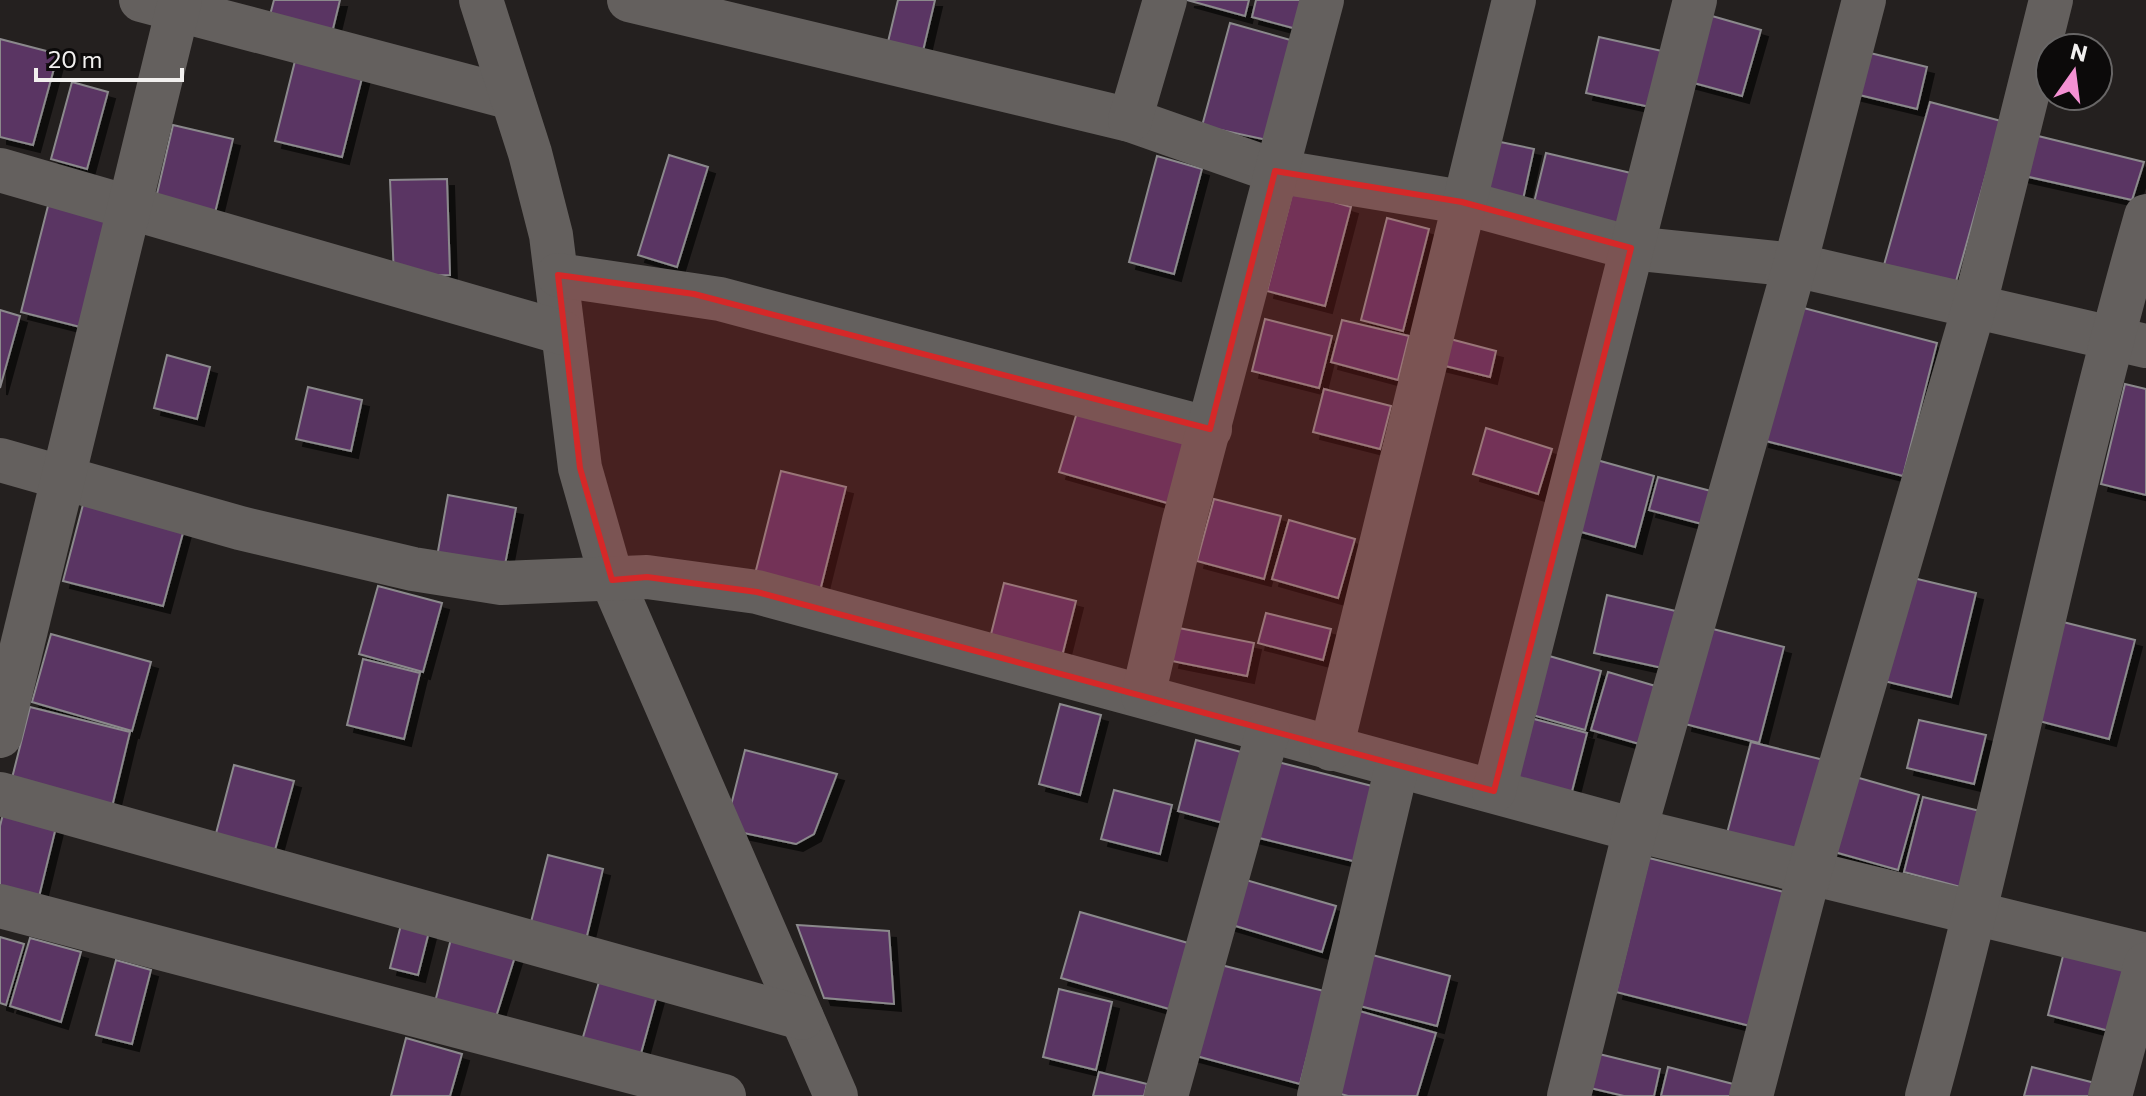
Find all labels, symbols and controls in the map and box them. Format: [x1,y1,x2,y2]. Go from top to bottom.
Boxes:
scale bar [36,32,182,82]
north arrow [2034,32,2114,112]
text: N [2068,37,2090,67]
text: 20 m [48,44,102,73]

